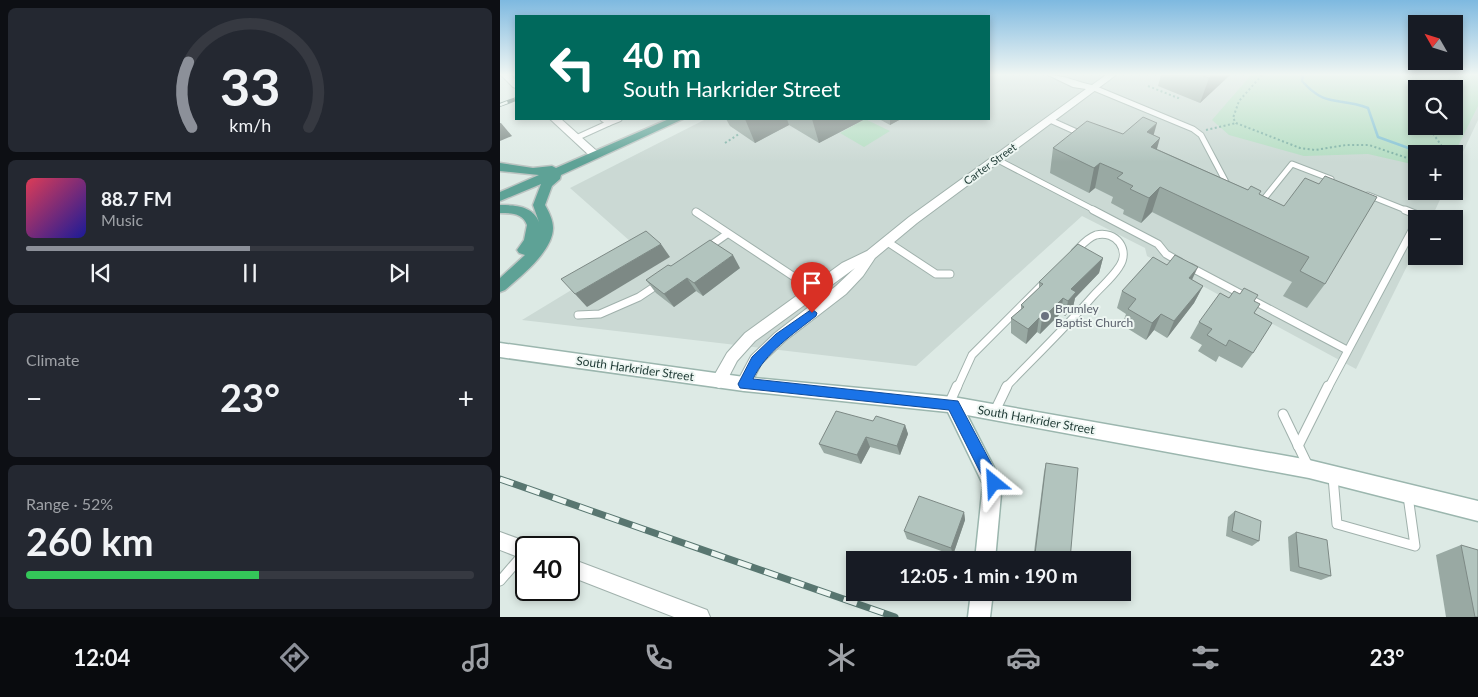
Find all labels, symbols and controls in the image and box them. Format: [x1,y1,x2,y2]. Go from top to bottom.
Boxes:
north arrow [1408,15,1462,70]
map controls [1408,15,1463,265]
text: 40 m [623,33,701,75]
icon: left [540,35,605,100]
text: 33 [220,55,280,117]
text: South Harkrider Street [623,75,840,102]
button: search [1408,80,1463,135]
text: km/h [229,114,271,136]
street label: Carter Street [961,140,1019,187]
button: + [1408,145,1463,200]
text: 88.7 FM [101,187,172,210]
text: Music [101,210,143,229]
button: − [1408,210,1463,265]
icon: previous [87,259,115,287]
icon: pause [236,259,264,287]
icon: next [385,259,413,287]
pin [791,262,833,313]
icon: arrive [798,269,826,297]
place label: Brumley Baptist Church [1055,301,1133,330]
marker: Brumley Baptist Church [1039,310,1051,322]
text: Climate [26,350,79,369]
street label: South Harkrider Street [575,353,695,384]
text: 23° [220,374,280,420]
text: − [26,381,42,415]
text: + [458,381,474,415]
street label: South Harkrider Street [976,402,1096,437]
position arrow [967,456,1019,508]
text: Range · 52% [26,494,113,513]
text: 260 km [26,518,154,564]
speed limit sign: 40 [515,536,580,601]
text: 12:05 · 1 min · 190 m [899,564,1078,587]
icon: directions [277,640,312,675]
icon: music [459,640,494,675]
icon: phone [641,640,676,675]
icon: climate [824,640,859,675]
icon: car [1006,640,1041,675]
icon: filters [1188,640,1223,675]
text: 12:04 [74,644,130,671]
text: 23° [1370,644,1404,671]

